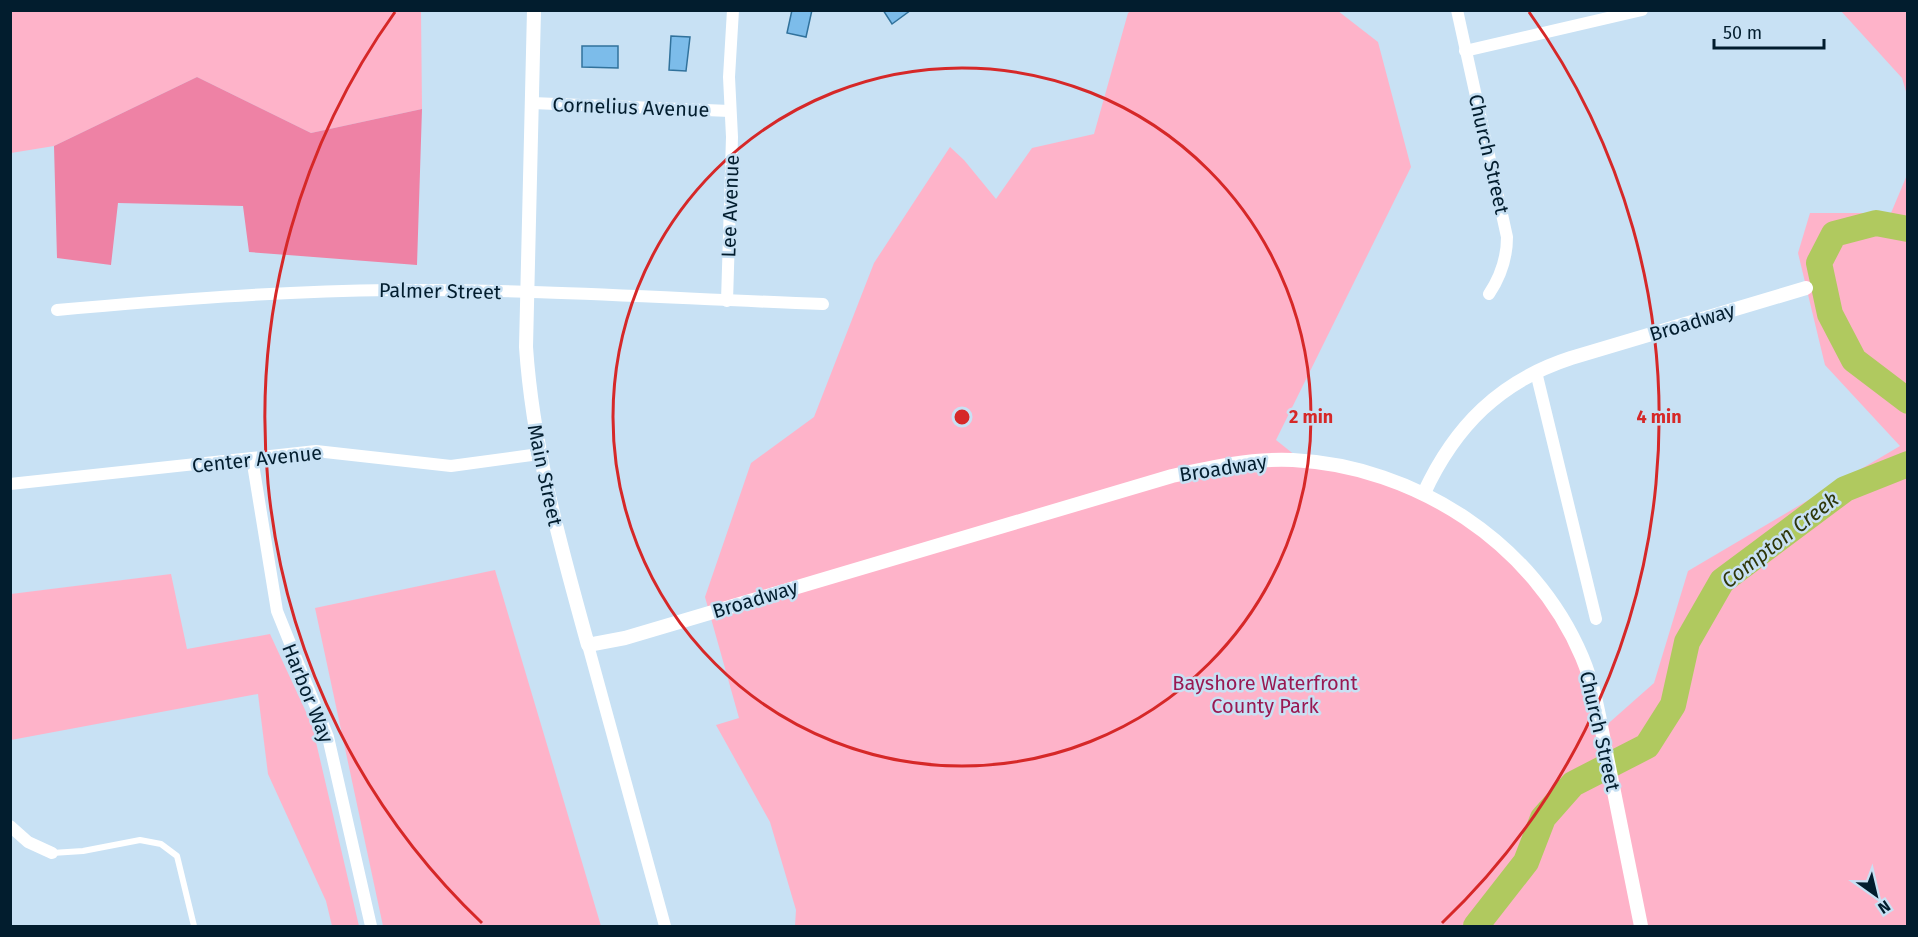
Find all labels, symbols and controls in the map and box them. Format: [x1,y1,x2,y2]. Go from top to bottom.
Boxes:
scale bar [1714,12,1824,50]
text: 50 m [1723,22,1762,44]
street label: Cornelius Avenue [552,92,710,122]
street label: Church Street [1464,92,1515,217]
street label: Lee Avenue [716,154,744,258]
street label: Palmer Street [379,278,502,304]
street label: Broadway [1646,298,1738,346]
text: 2 min [1289,406,1333,428]
text: 4 min [1636,406,1682,428]
centre of rings [952,407,972,427]
street label: Main Street [523,422,568,529]
street label: Center Avenue [191,440,323,478]
street label: Broadway [1178,449,1269,487]
water label: Compton Creek [1716,486,1844,594]
street label: Broadway [709,575,801,623]
street label: Harbor Way [277,640,339,746]
street label: Church Street [1575,669,1626,794]
park label: Bayshore Waterfront County Park [1172,671,1358,718]
north arrow [1846,865,1906,925]
text: N [1874,896,1894,918]

